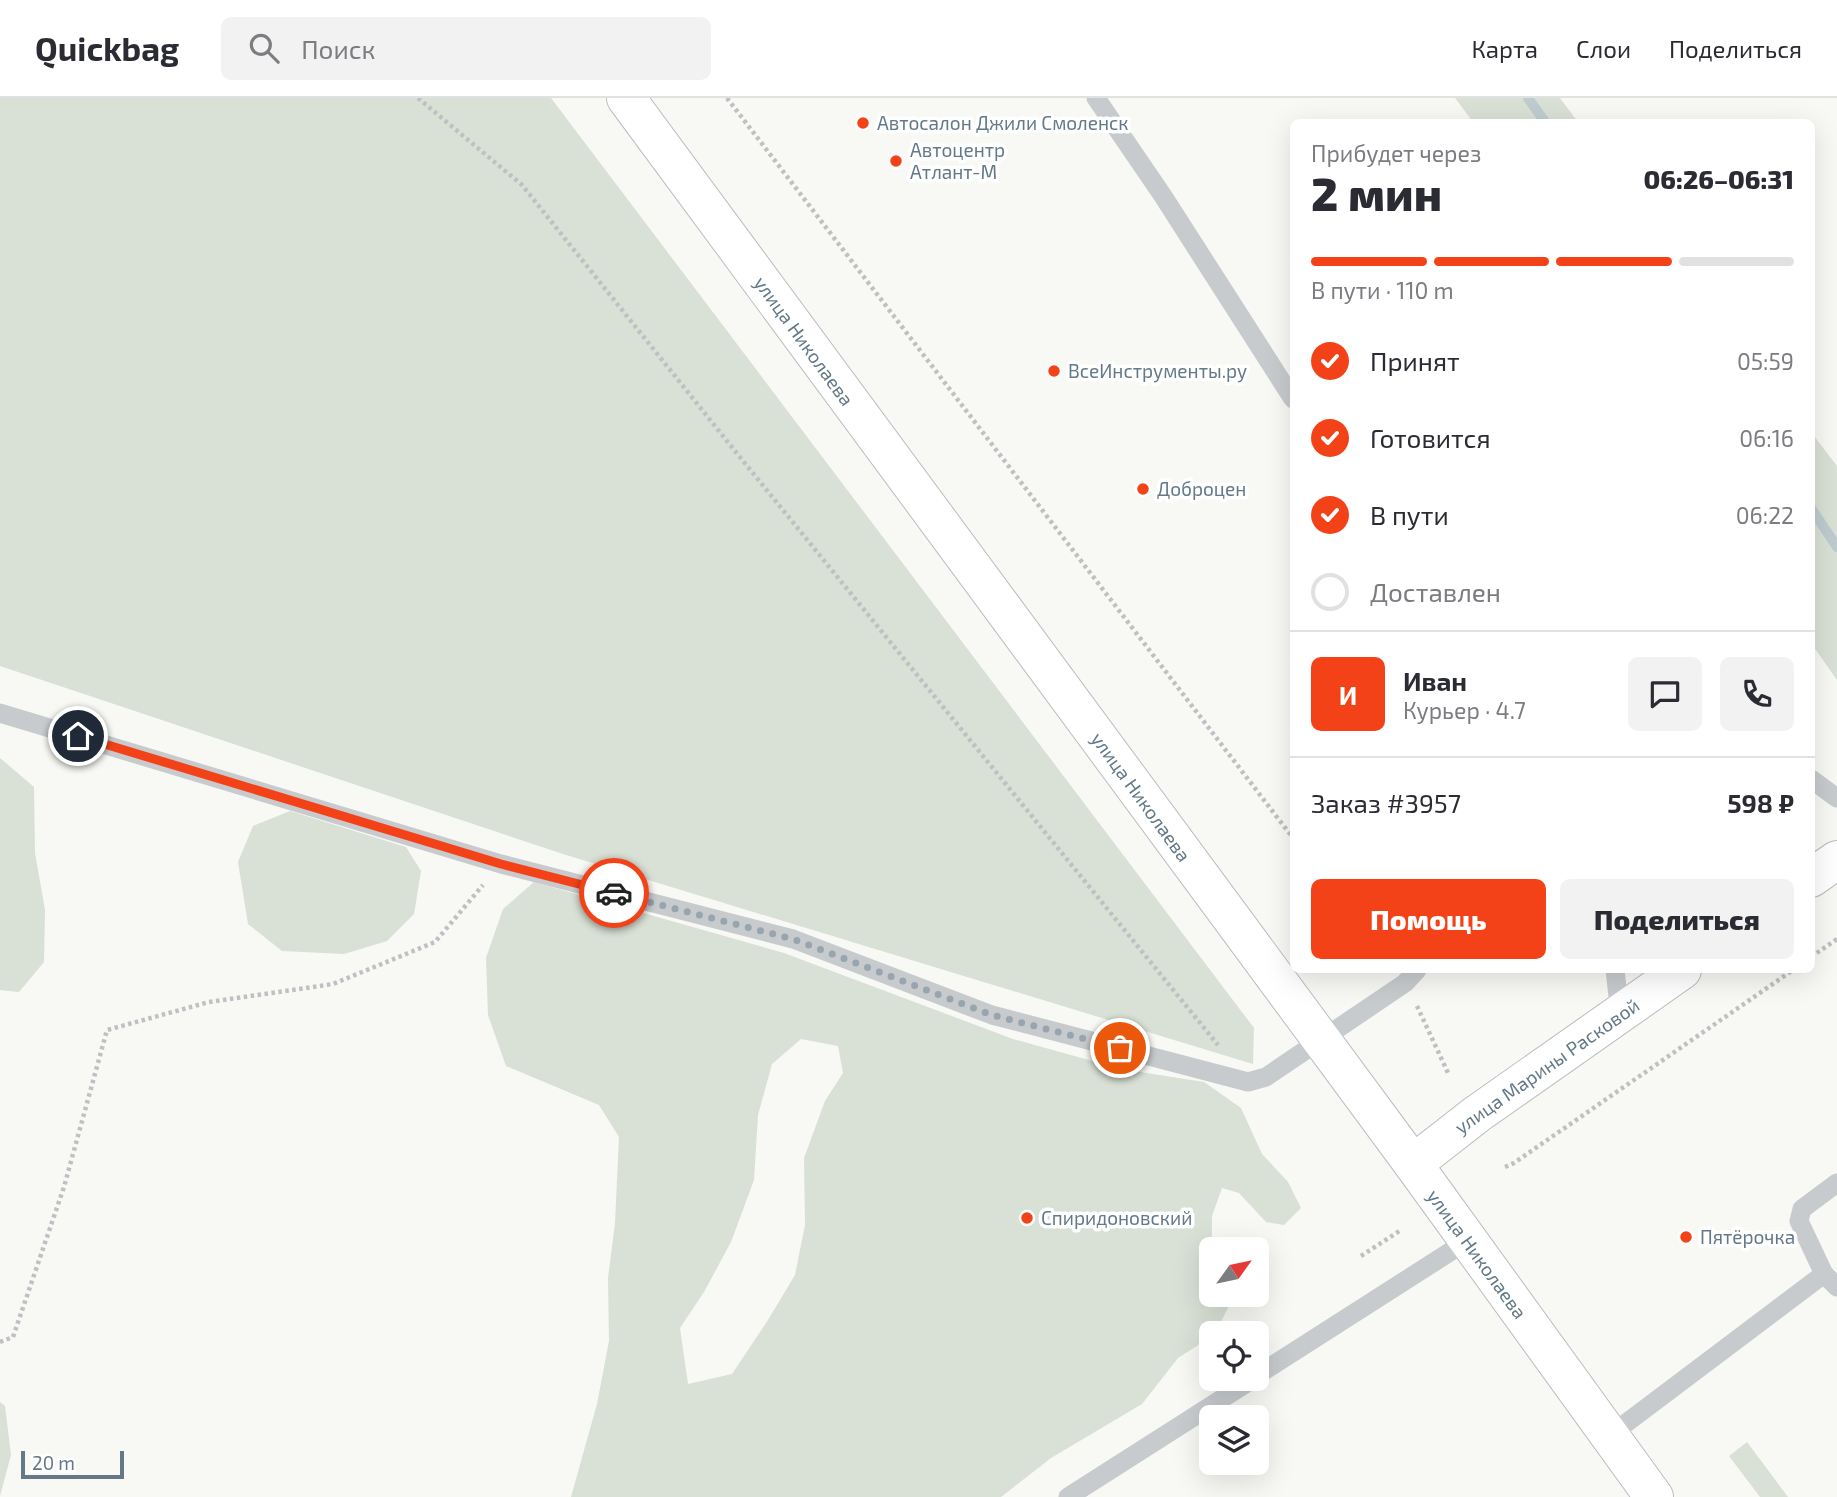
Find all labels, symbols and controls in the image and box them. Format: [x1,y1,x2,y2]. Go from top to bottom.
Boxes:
search box [221,17,711,80]
text: Quickbag [35,28,179,68]
icon: search [245,29,283,67]
text: Поиск [301,33,375,64]
text: Карта [1471,34,1538,63]
text: Слои [1576,34,1631,63]
text: Поделиться [1669,34,1802,63]
place label: Автосалон Джили Смоленск [877,111,1129,134]
marker: Автосалон Джили Смоленск [855,115,871,131]
place label: Автоцентр Атлант-М [910,138,1005,183]
text: Прибудет через [1311,139,1481,167]
marker: Автоцентр Атлант-М [888,153,904,169]
text: 06:26–06:31 [1644,163,1794,194]
text: 2 мин [1311,165,1442,220]
street label: улица Николаева [749,271,859,411]
text: В пути · 110 m [1311,276,1454,304]
icon: check [1311,342,1349,380]
text: Принят [1370,345,1460,376]
text: 05:59 [1737,347,1794,375]
place label: ВсеИнструменты.ру [1068,359,1247,383]
marker: ВсеИнструменты.ру [1046,363,1062,379]
icon: check [1311,419,1349,457]
text: Готовится [1370,422,1491,453]
text: 06:16 [1739,424,1794,452]
place label: Доброцен [1157,477,1246,500]
marker: Доброцен [1135,481,1151,497]
icon: check [1311,496,1349,534]
text: В пути [1370,499,1449,530]
text: 06:22 [1736,501,1794,529]
text: Доставлен [1370,576,1501,607]
button: chat [1628,657,1702,731]
button: phone [1720,657,1794,731]
text: Иван [1403,665,1467,696]
text: И [1339,679,1357,710]
text: Курьер · 4.7 [1403,696,1526,724]
pin [48,706,108,766]
icon: home [59,717,97,755]
street label: улица Николаева [1086,727,1196,867]
text: Заказ #3957 [1311,787,1461,818]
text: 598 ₽ [1727,787,1794,818]
courier [579,858,649,928]
icon: car [595,874,633,912]
button: Помощь [1311,879,1546,959]
button: Поделиться [1560,879,1794,959]
street label: улица Марины Расковой [1450,993,1644,1139]
pin [1090,1018,1150,1078]
icon: bag [1101,1029,1139,1067]
street label: улица Николаева [1422,1184,1532,1324]
place label: Спиридоновский [1041,1206,1192,1229]
marker: Спиридоновский [1019,1210,1035,1226]
place label: Пятёрочка [1700,1225,1795,1248]
marker: Пятёрочка [1678,1229,1694,1245]
north arrow [1199,1237,1269,1307]
map controls [1199,1237,1269,1475]
button: locate [1199,1321,1269,1391]
button: layers [1199,1405,1269,1475]
scale bar [21,1448,124,1480]
text: 20 m [32,1451,75,1474]

